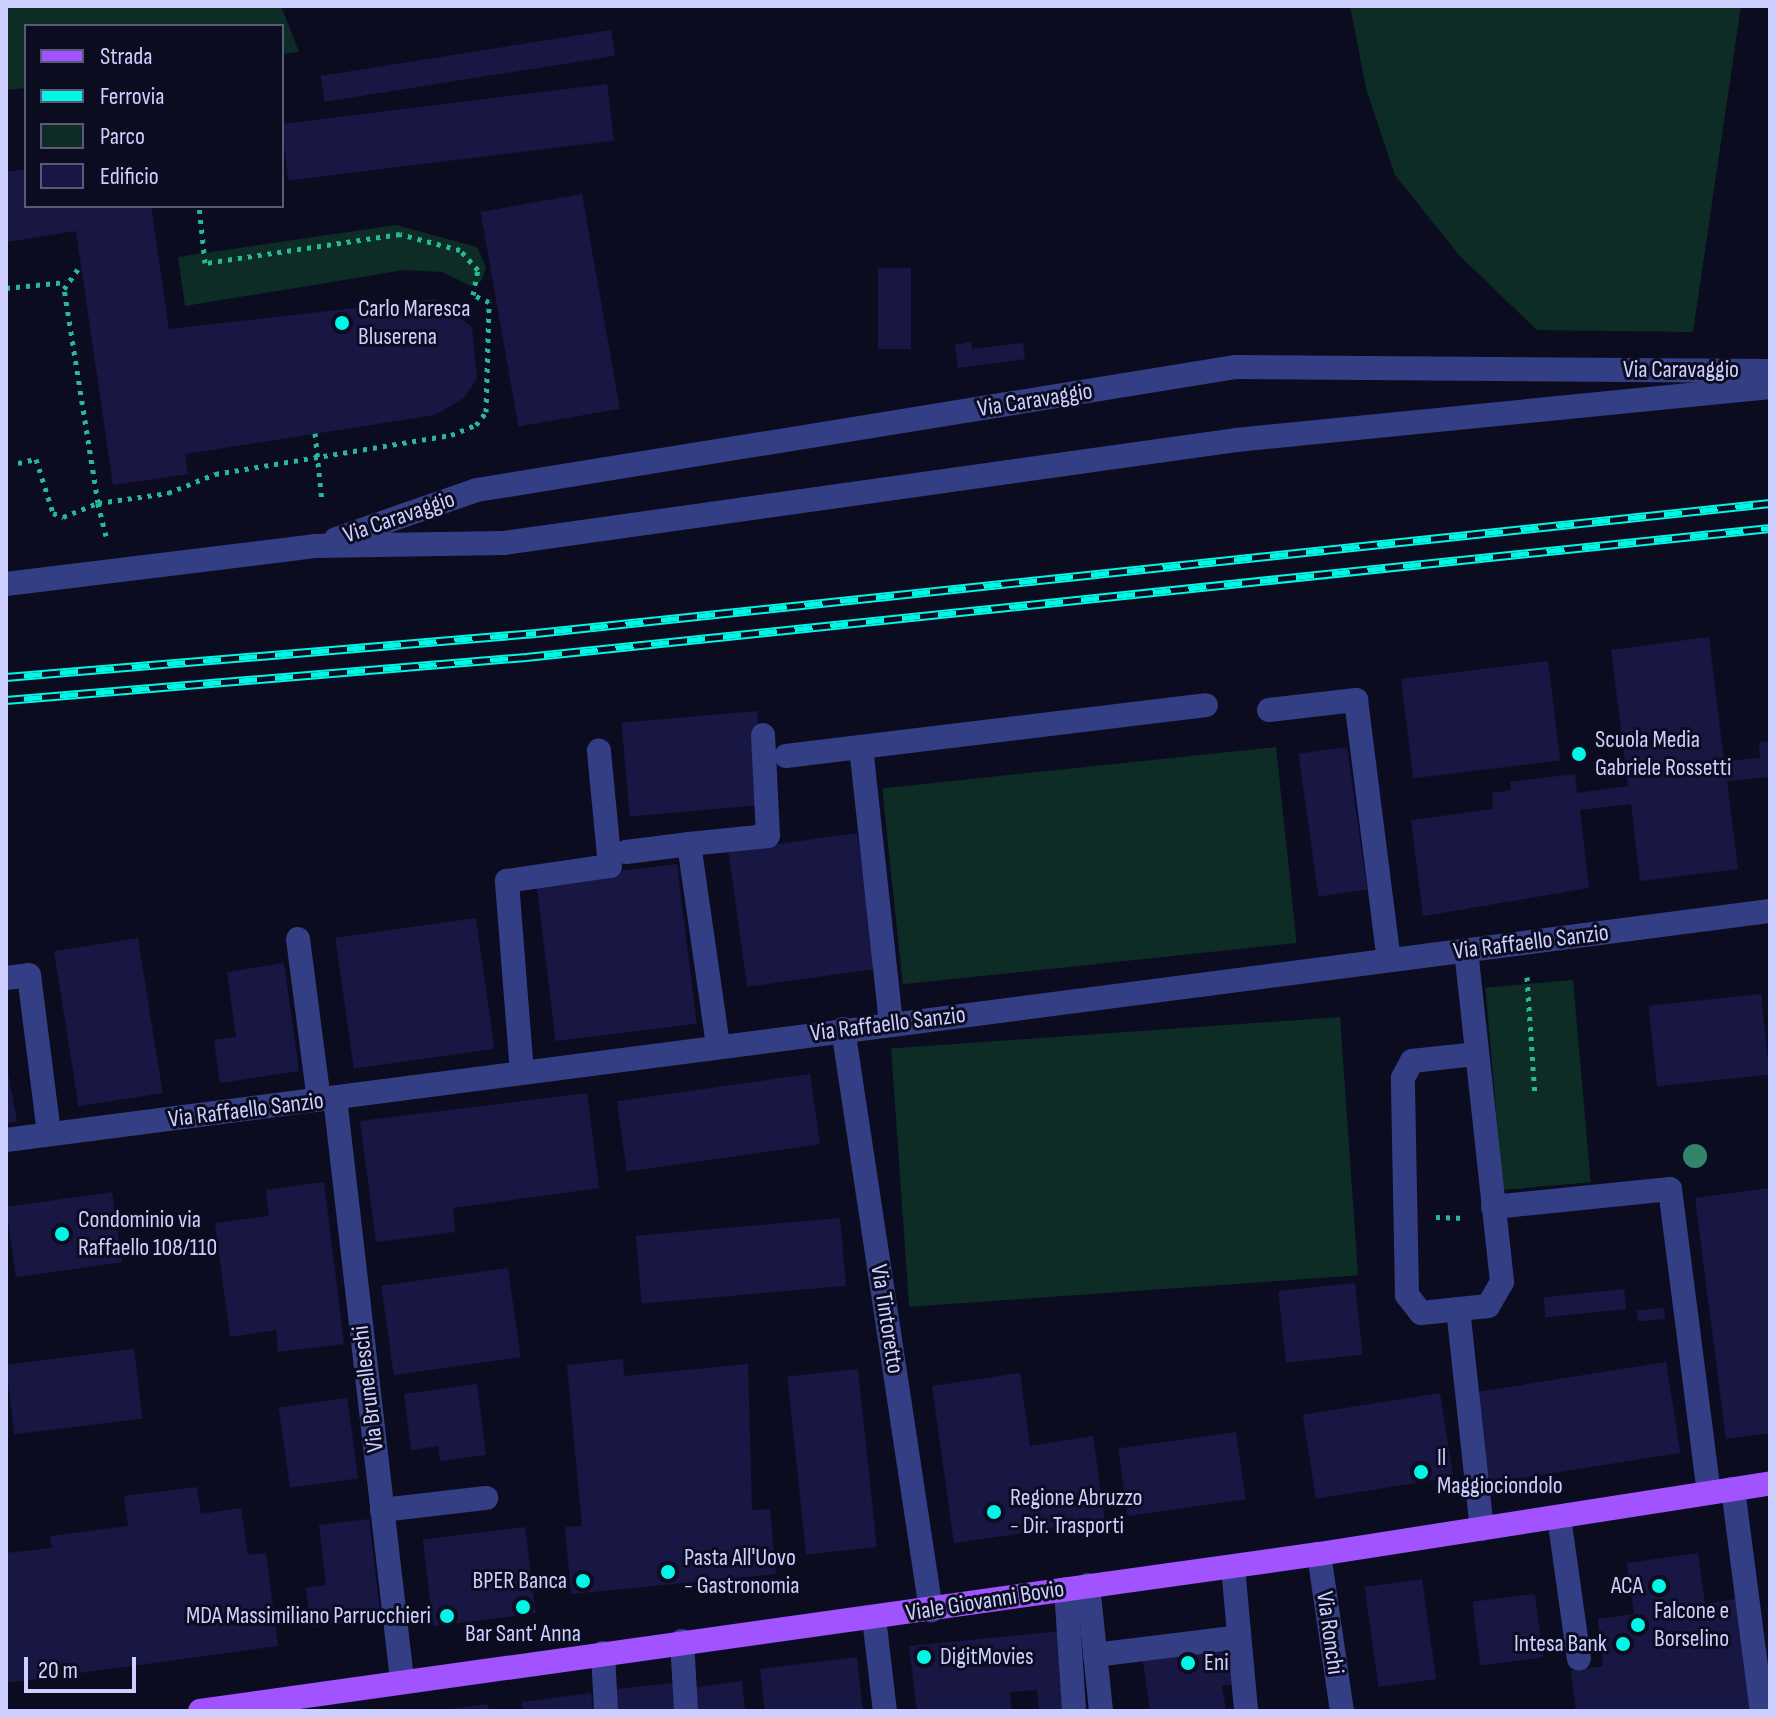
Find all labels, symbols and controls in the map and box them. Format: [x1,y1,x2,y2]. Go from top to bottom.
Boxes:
legend [24,24,284,208]
text: Strada [100,42,153,71]
text: Ferrovia [100,82,165,111]
text: Parco [100,122,145,151]
text: Edificio [100,162,159,191]
place label: Carlo Maresca Bluserena [358,295,470,351]
marker: Carlo Maresca Bluserena [333,314,351,332]
street label: Via Caravaggio [1623,356,1739,384]
street label: Via Caravaggio [975,377,1095,423]
street label: Via Caravaggio [339,484,459,550]
place label: Scuola Media Gabriele Rossetti [1595,726,1731,782]
marker: Scuola Media Gabriele Rossetti [1570,745,1588,763]
street label: Via Raffaello Sanzio [1452,918,1610,966]
street label: Via Raffaello Sanzio [809,1000,967,1048]
street label: Via Raffaello Sanzio [167,1086,325,1134]
place label: Condominio via Raffaello 108/110 [78,1206,217,1262]
marker: Condominio via Raffaello 108/110 [53,1225,71,1243]
street label: Via Tintoretto [864,1262,910,1376]
street label: Via Brunelleschi [346,1324,390,1454]
place label: Il Maggiociondolo [1437,1444,1563,1500]
marker: Il Maggiociondolo [1412,1463,1430,1481]
place label: Regione Abruzzo - Dir. Trasporti [1010,1484,1143,1540]
marker: Regione Abruzzo - Dir. Trasporti [985,1503,1003,1521]
place label: Pasta All'Uovo - Gastronomia [684,1544,799,1600]
marker: Pasta All'Uovo - Gastronomia [659,1563,677,1581]
place label: BPER Banca [473,1567,567,1595]
marker: BPER Banca [574,1572,592,1590]
place label: ACA [1611,1572,1643,1600]
street label: Viale Giovanni Bovio [904,1574,1066,1628]
marker: ACA [1650,1577,1668,1595]
street label: Via Ronchi [1310,1590,1350,1676]
place label: Falcone e Borselino [1654,1597,1729,1653]
marker: Bar Sant' Anna [514,1598,532,1616]
place label: MDA Massimiliano Parrucchieri [186,1602,431,1630]
marker: MDA Massimiliano Parrucchieri [438,1607,456,1625]
marker: Falcone e Borselino [1629,1616,1647,1634]
place label: Bar Sant' Anna [465,1620,581,1648]
place label: Intesa Bank [1514,1630,1607,1658]
marker: Intesa Bank [1614,1635,1632,1653]
scale bar [28,1641,140,1691]
place label: DigitMovies [940,1643,1034,1671]
marker: DigitMovies [915,1648,933,1666]
place label: Eni [1204,1649,1229,1677]
marker: Eni [1179,1654,1197,1672]
text: 20 m [38,1656,78,1685]

